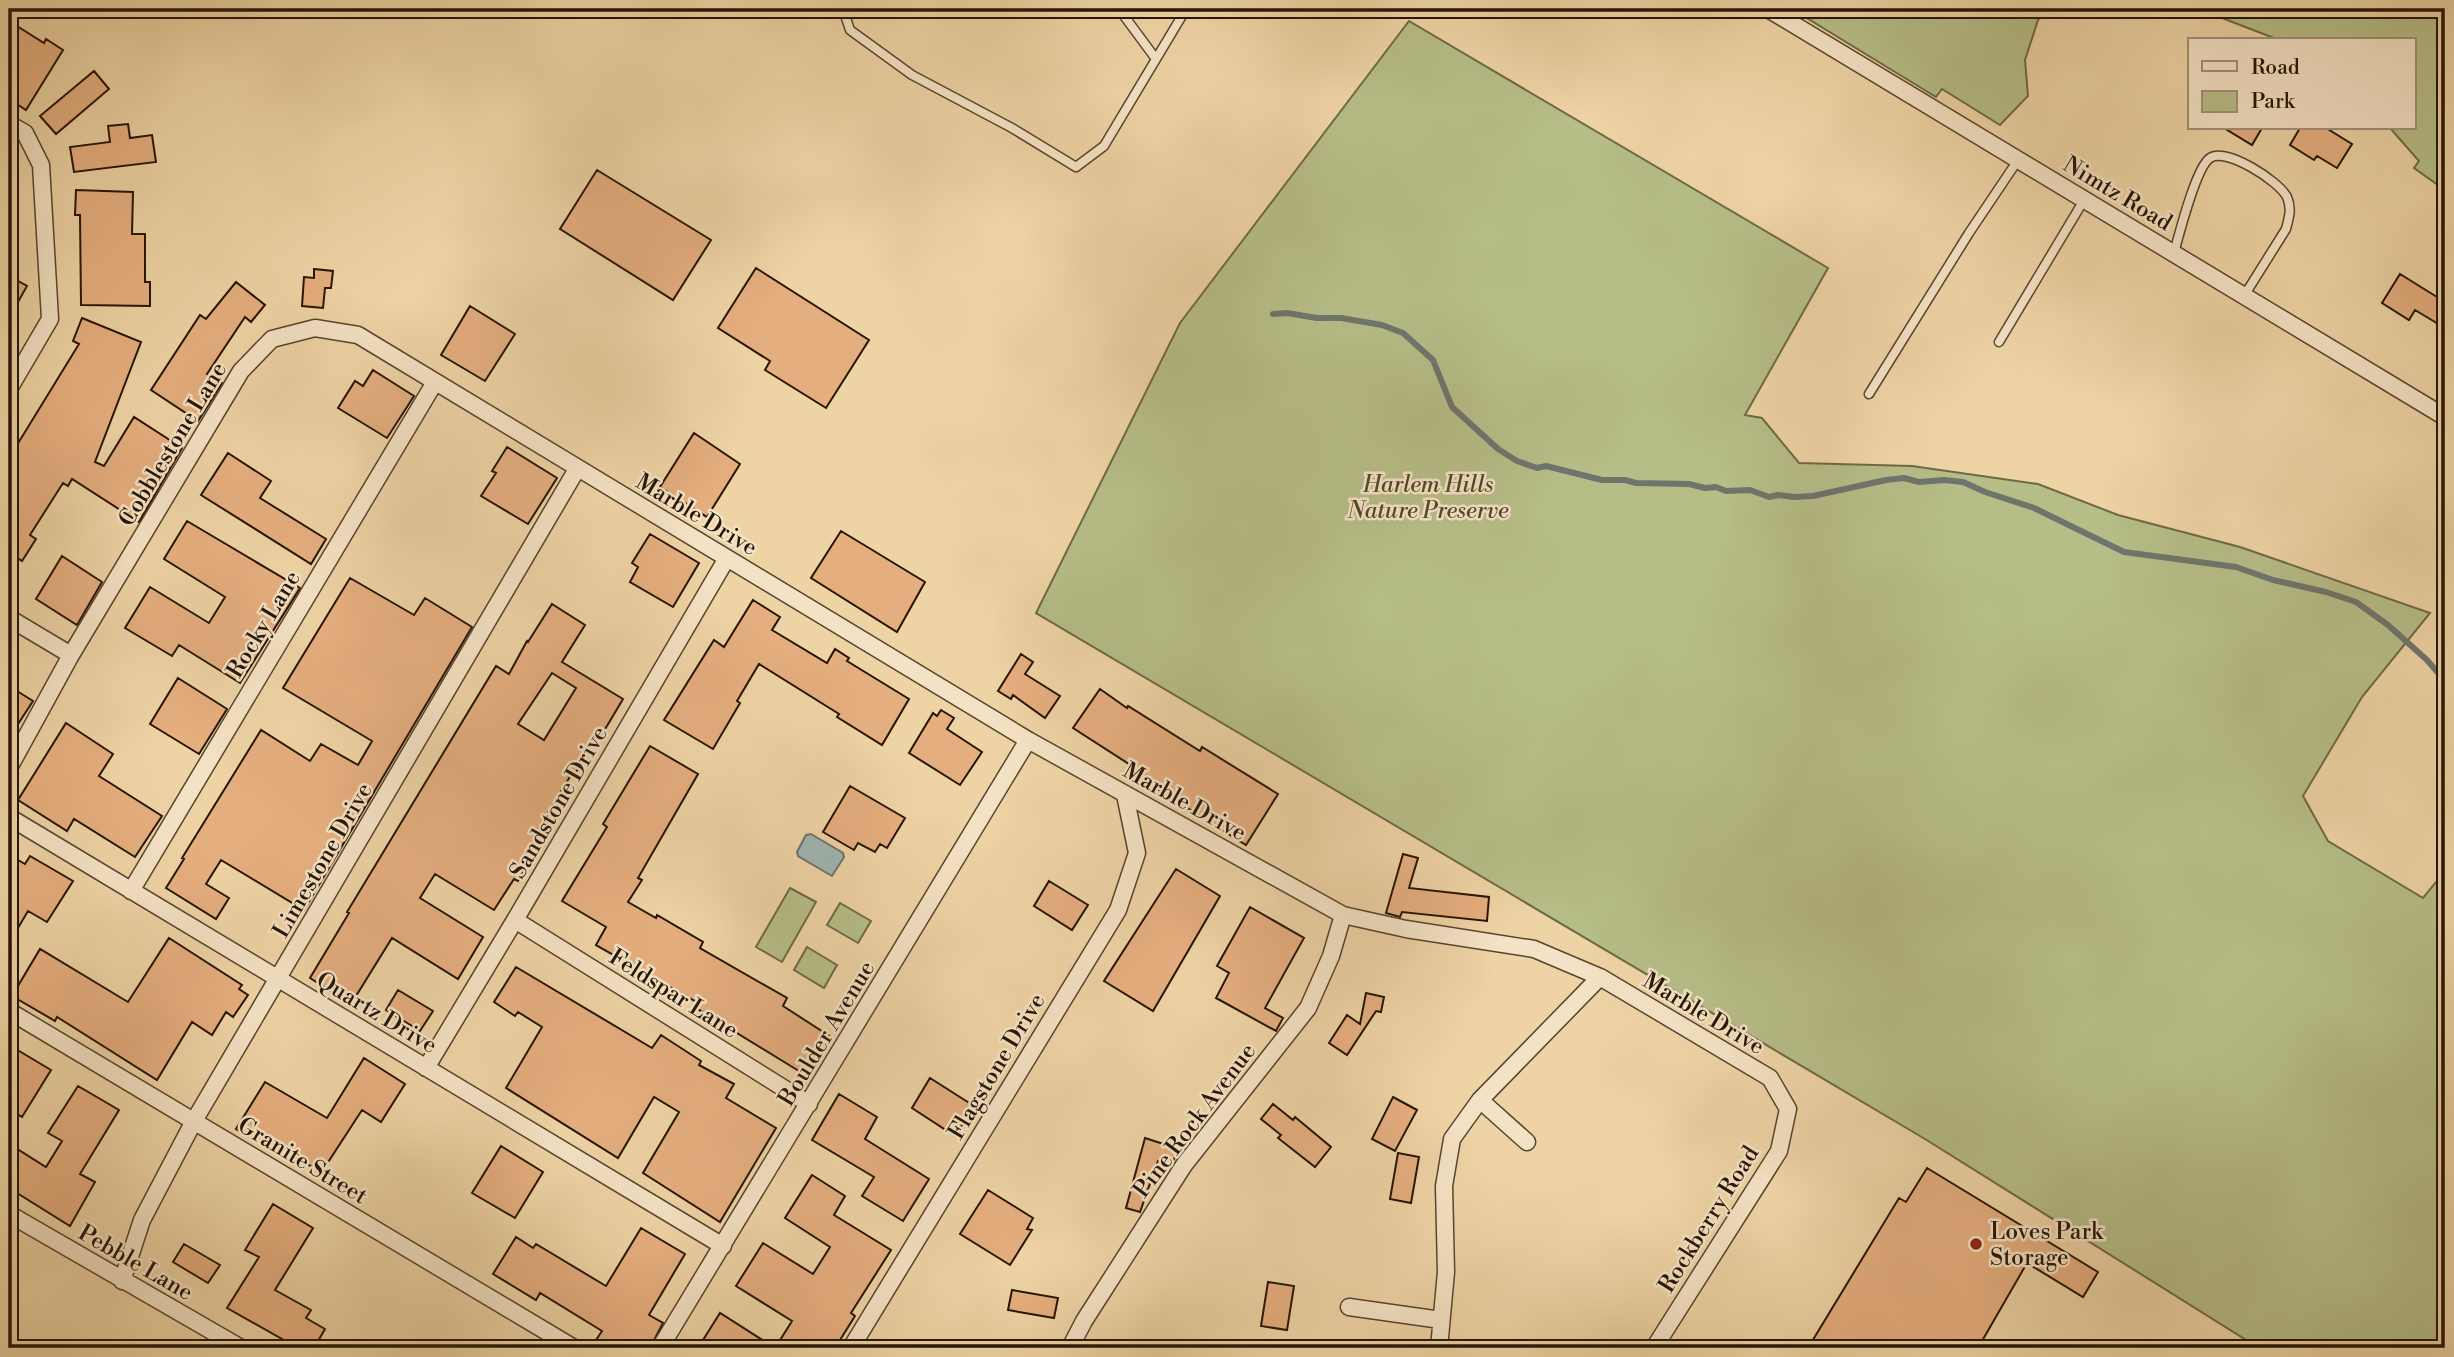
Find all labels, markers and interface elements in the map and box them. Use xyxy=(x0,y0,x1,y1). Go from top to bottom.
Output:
legend xyxy=(2188,38,2416,130)
text: Road xyxy=(2251,55,2300,81)
text: Park xyxy=(2251,89,2296,115)
street label: Nimtz Road xyxy=(2058,150,2177,237)
street label: Cobblestone Lane xyxy=(113,357,233,532)
street label: Marble Drive xyxy=(631,468,762,562)
park label: Harlem Hills Nature Preserve xyxy=(1346,471,1509,525)
street label: Rocky Lane xyxy=(221,566,307,683)
street label: Sandstone Drive xyxy=(504,721,614,884)
street label: Marble Drive xyxy=(1118,757,1251,847)
street label: Limestone Drive xyxy=(267,778,379,943)
street label: Feldspar Lane xyxy=(604,943,743,1045)
street label: Boulder Avenue xyxy=(772,956,881,1112)
street label: Quartz Drive xyxy=(311,966,442,1060)
street label: Marble Drive xyxy=(1638,967,1769,1061)
street label: Flagstone Drive xyxy=(942,989,1051,1145)
street label: Pine Rock Avenue xyxy=(1128,1038,1262,1203)
street label: Granite Street xyxy=(233,1111,372,1211)
street label: Rockberry Road xyxy=(1653,1141,1765,1298)
place label: Loves Park Storage xyxy=(1990,1218,2104,1272)
street label: Pebble Lane xyxy=(73,1219,198,1307)
marker: Loves Park Storage xyxy=(1968,1236,1984,1252)

